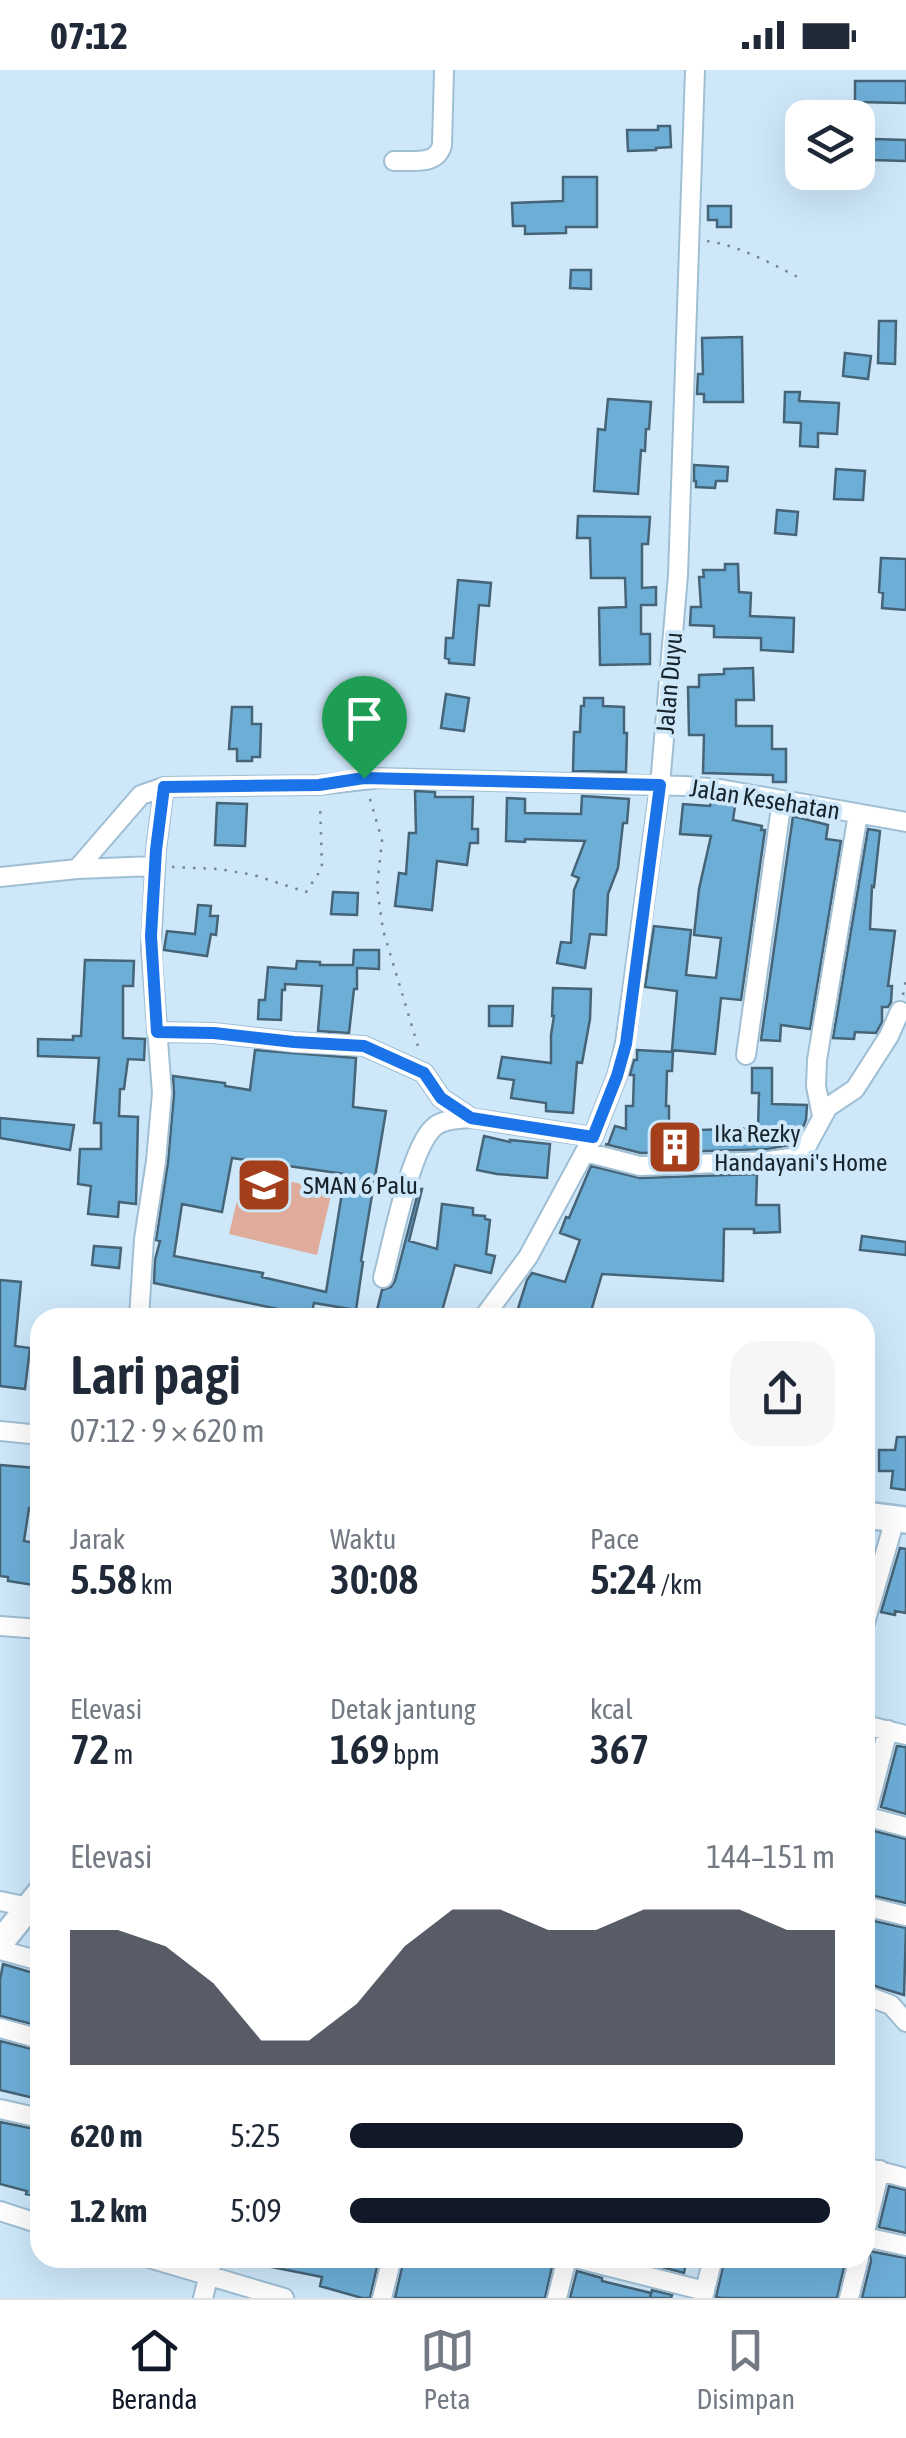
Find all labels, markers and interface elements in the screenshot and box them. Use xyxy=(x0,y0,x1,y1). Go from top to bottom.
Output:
text: 07:12 xyxy=(50,14,128,57)
map controls xyxy=(785,100,875,190)
button: layers xyxy=(785,100,875,190)
street label: Jalan Duyu xyxy=(651,631,687,735)
pin xyxy=(322,676,407,779)
icon: arrive xyxy=(337,691,392,746)
street label: Jalan Kesehatan xyxy=(688,773,842,825)
building icon: Ika Rezky Handayani's Home xyxy=(645,1117,705,1177)
place label: Ika Rezky Handayani's Home xyxy=(714,1119,887,1176)
school or university icon: SMAN 6 Palu xyxy=(234,1155,294,1215)
place label: SMAN 6 Palu xyxy=(303,1171,418,1199)
button: share xyxy=(730,1341,835,1446)
text: Lari pagi xyxy=(70,1343,241,1406)
text: 07:12 · 9 × 620 m xyxy=(70,1412,264,1449)
text: Jarak xyxy=(70,1523,125,1555)
text: Waktu xyxy=(330,1523,396,1555)
text: Pace xyxy=(590,1523,639,1555)
text: 5.58 xyxy=(70,1555,137,1603)
text: 30:08 xyxy=(330,1555,418,1603)
text: 5:24 xyxy=(590,1555,657,1603)
text: km xyxy=(137,1568,173,1600)
text: /km xyxy=(657,1568,702,1600)
text: Elevasi xyxy=(70,1693,142,1725)
text: Detak jantung xyxy=(330,1693,476,1725)
text: kcal xyxy=(590,1693,633,1725)
text: 72 xyxy=(70,1725,109,1773)
text: 169 xyxy=(330,1725,389,1773)
text: 367 xyxy=(590,1725,649,1773)
text: m xyxy=(109,1738,133,1770)
text: bpm xyxy=(389,1738,440,1770)
text: Elevasi xyxy=(70,1838,152,1875)
text: 144–151 m xyxy=(706,1838,835,1875)
text: 620 m xyxy=(70,2117,143,2154)
text: 5:25 xyxy=(230,2117,281,2154)
text: 1.2 km xyxy=(70,2192,147,2229)
text: 5:09 xyxy=(230,2192,281,2229)
tab: Beranda xyxy=(111,2323,198,2415)
tab: Peta xyxy=(420,2323,475,2415)
tab: Disimpan xyxy=(697,2323,795,2415)

